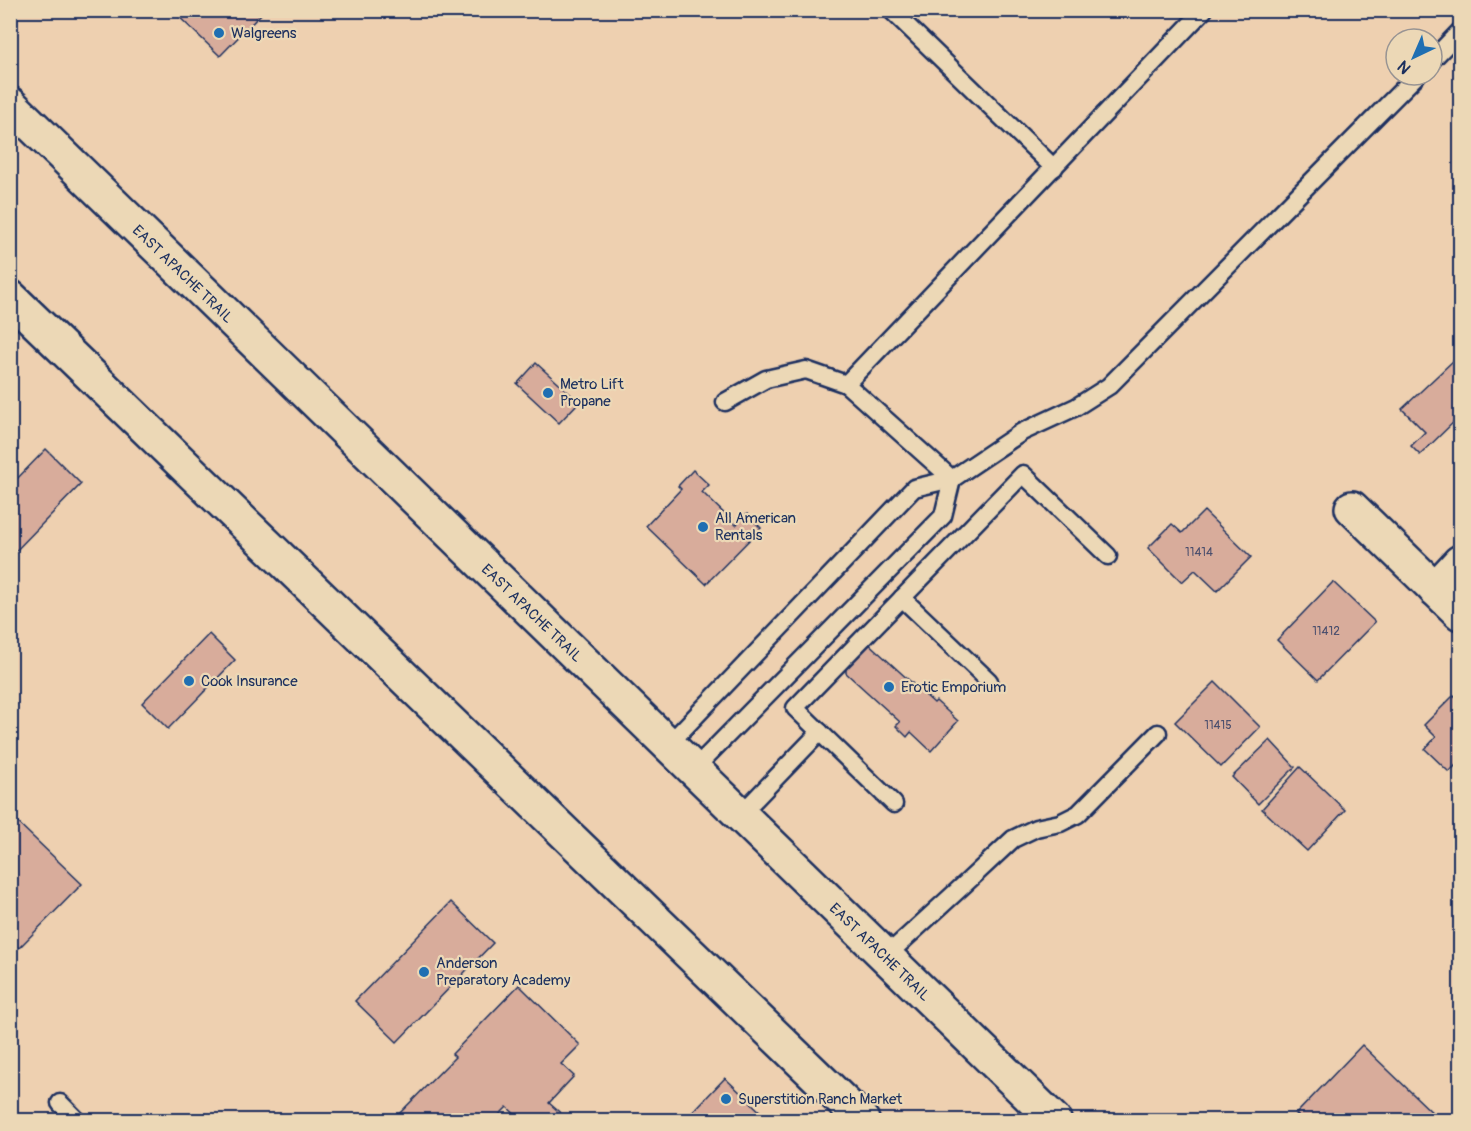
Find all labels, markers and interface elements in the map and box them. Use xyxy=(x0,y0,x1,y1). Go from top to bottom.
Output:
place label: Walgreens xyxy=(231,24,297,43)
marker: Walgreens xyxy=(212,26,226,40)
north arrow xyxy=(1384,27,1444,87)
text: N xyxy=(1393,56,1415,78)
street label: EAST APACHE TRAIL xyxy=(128,221,237,327)
place label: Metro Lift Propane xyxy=(560,375,625,411)
marker: Metro Lift Propane xyxy=(541,386,555,400)
place label: All American Rentals xyxy=(715,509,796,545)
marker: All American Rentals xyxy=(696,520,710,534)
house number: 11414 xyxy=(1185,545,1213,560)
street label: EAST APACHE TRAIL xyxy=(477,560,586,666)
house number: 11412 xyxy=(1312,624,1340,639)
place label: Cook Insurance xyxy=(201,672,298,691)
marker: Cook Insurance xyxy=(182,674,196,688)
place label: Erotic Emporium xyxy=(901,678,1006,697)
marker: Erotic Emporium xyxy=(882,680,896,694)
house number: 11415 xyxy=(1204,718,1232,733)
street label: EAST APACHE TRAIL xyxy=(825,899,934,1005)
place label: Anderson Preparatory Academy xyxy=(436,954,571,990)
marker: Anderson Preparatory Academy xyxy=(417,965,431,979)
place label: Superstition Ranch Market xyxy=(738,1090,903,1109)
marker: Superstition Ranch Market xyxy=(719,1092,733,1106)

